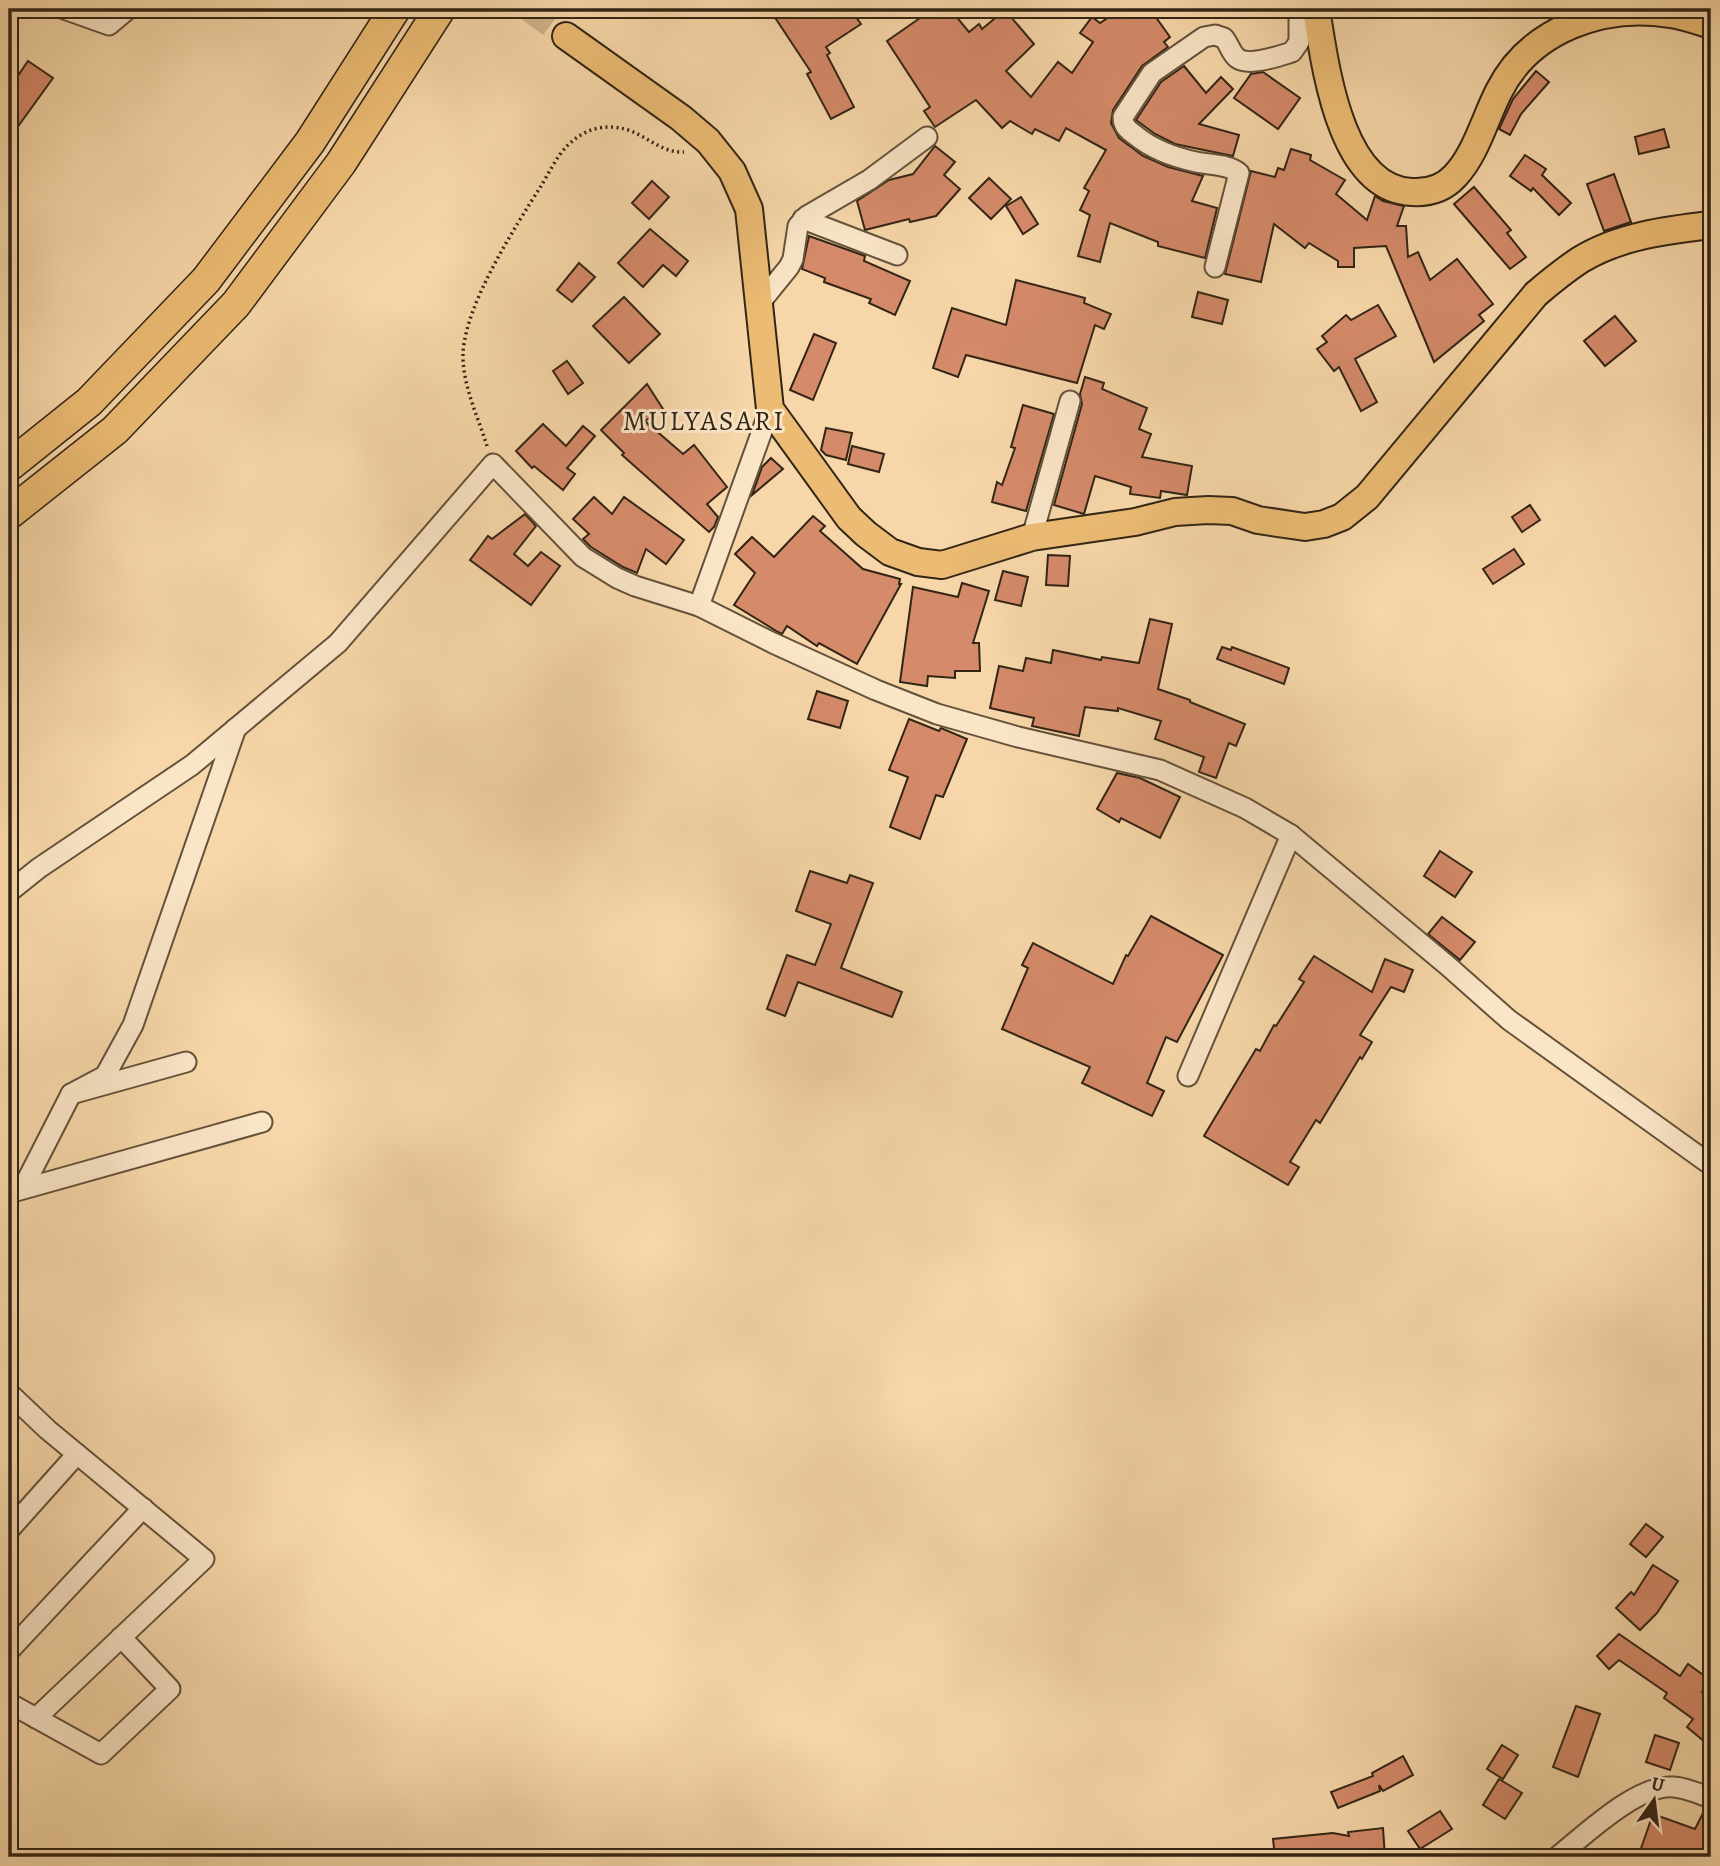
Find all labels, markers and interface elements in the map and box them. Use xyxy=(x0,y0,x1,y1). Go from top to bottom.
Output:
district label: MULYASARI xyxy=(623,402,785,440)
north arrow xyxy=(1618,1764,1688,1834)
text: U xyxy=(1649,1770,1668,1799)

